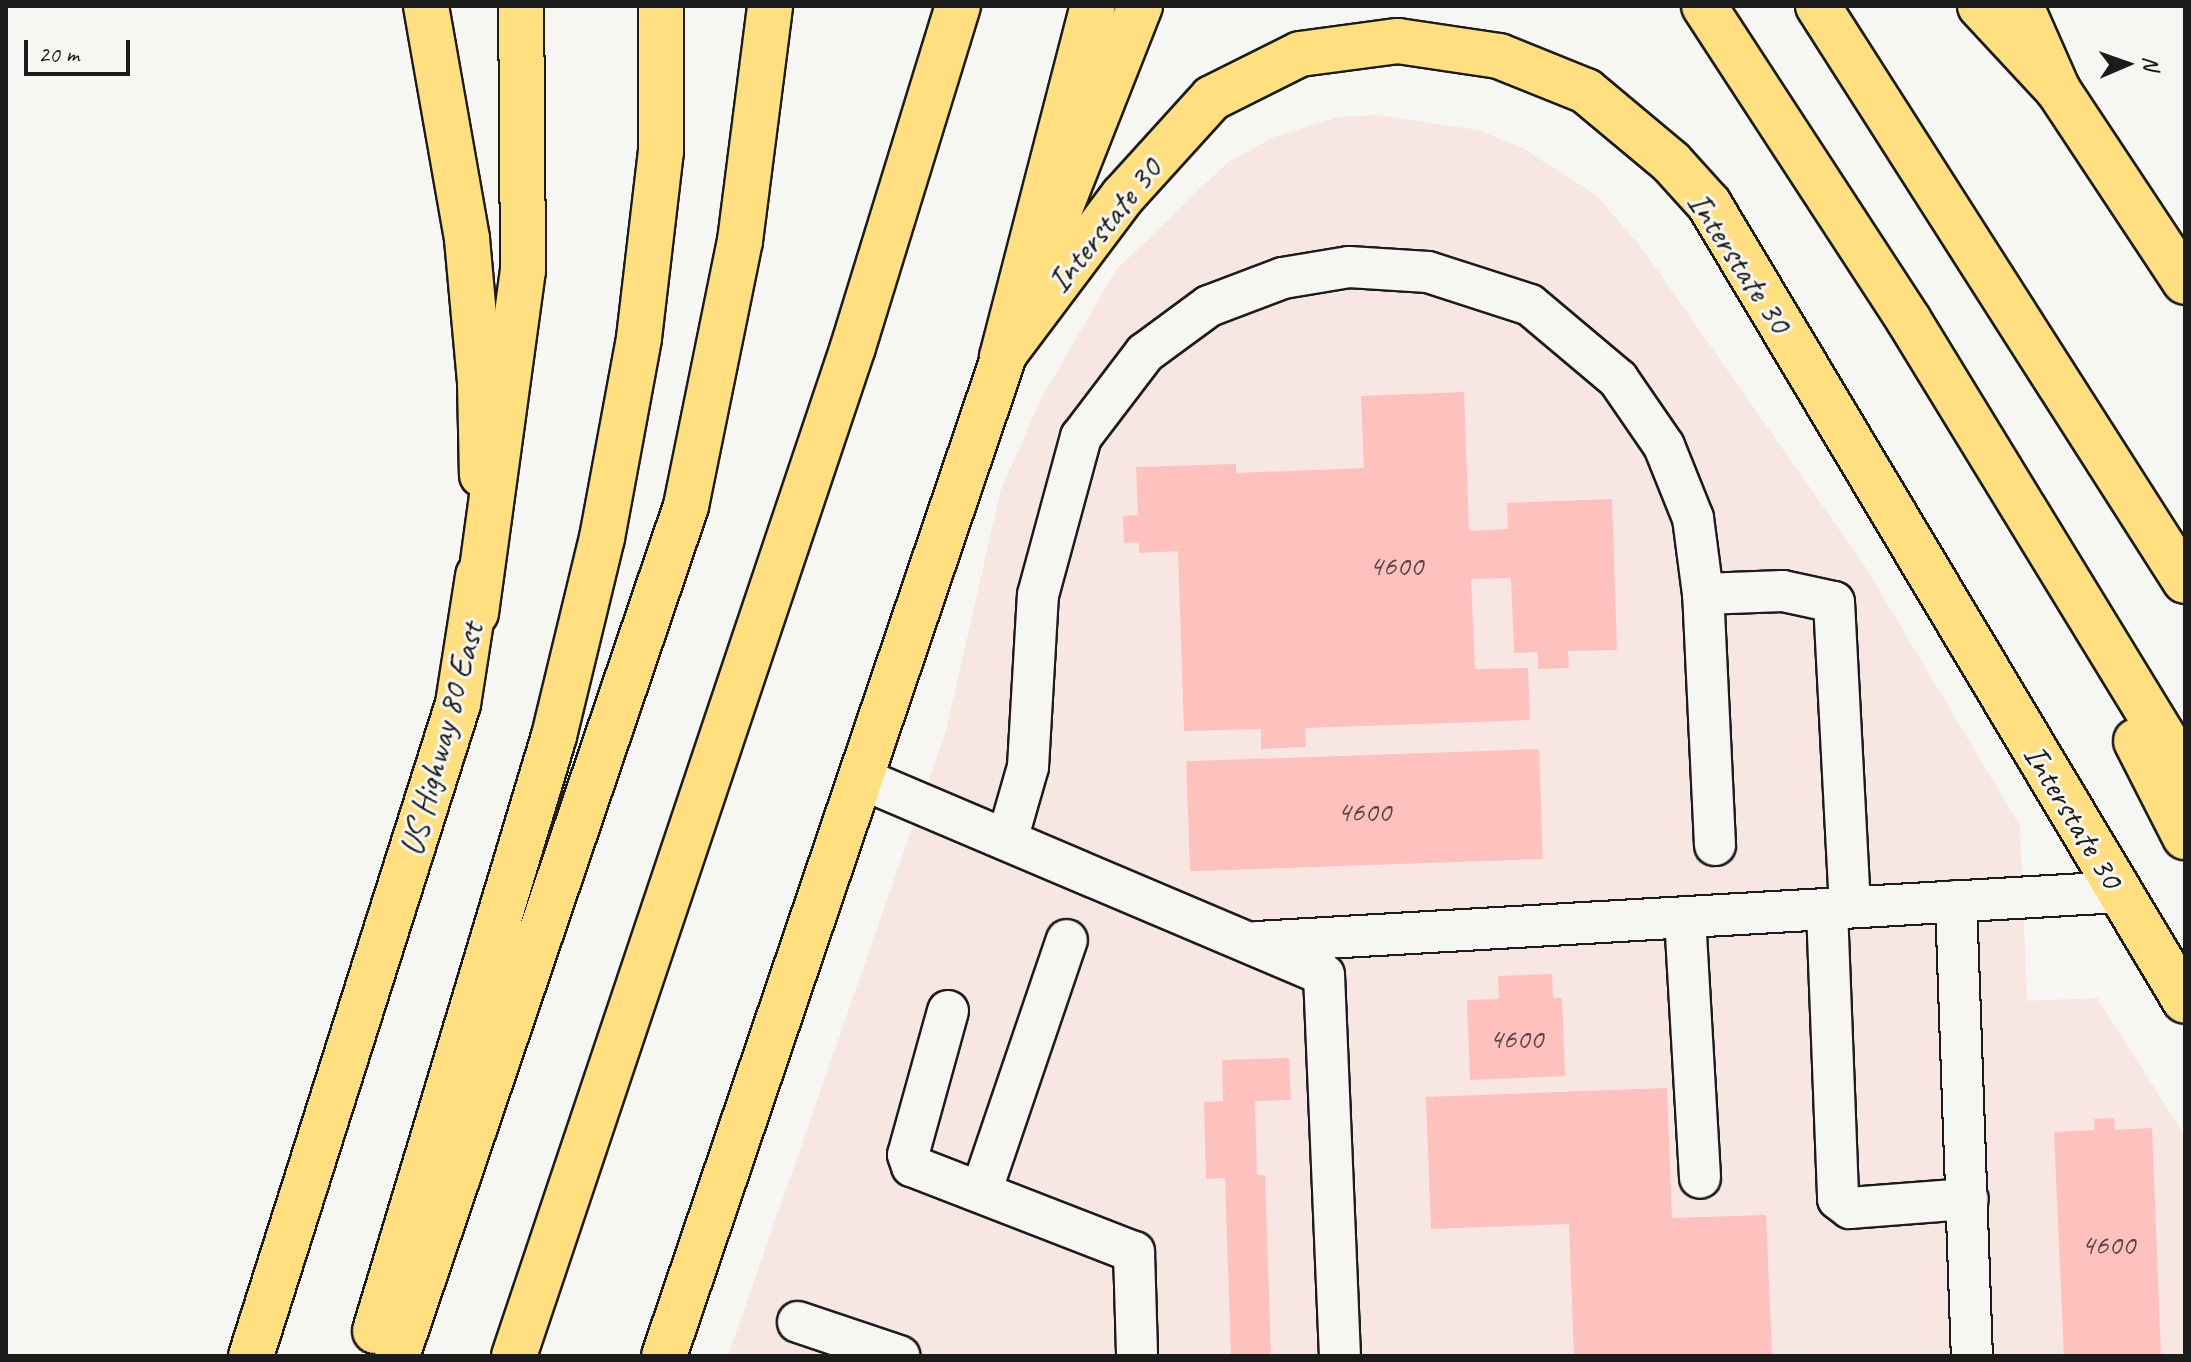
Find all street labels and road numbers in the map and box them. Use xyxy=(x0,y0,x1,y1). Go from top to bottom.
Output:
street label: Interstate 30 xyxy=(1038,150,1170,300)
street label: Interstate 30 xyxy=(1679,183,1801,341)
street label: US Highway 80 East xyxy=(390,618,492,860)
street label: Interstate 30 xyxy=(2015,737,2133,895)

